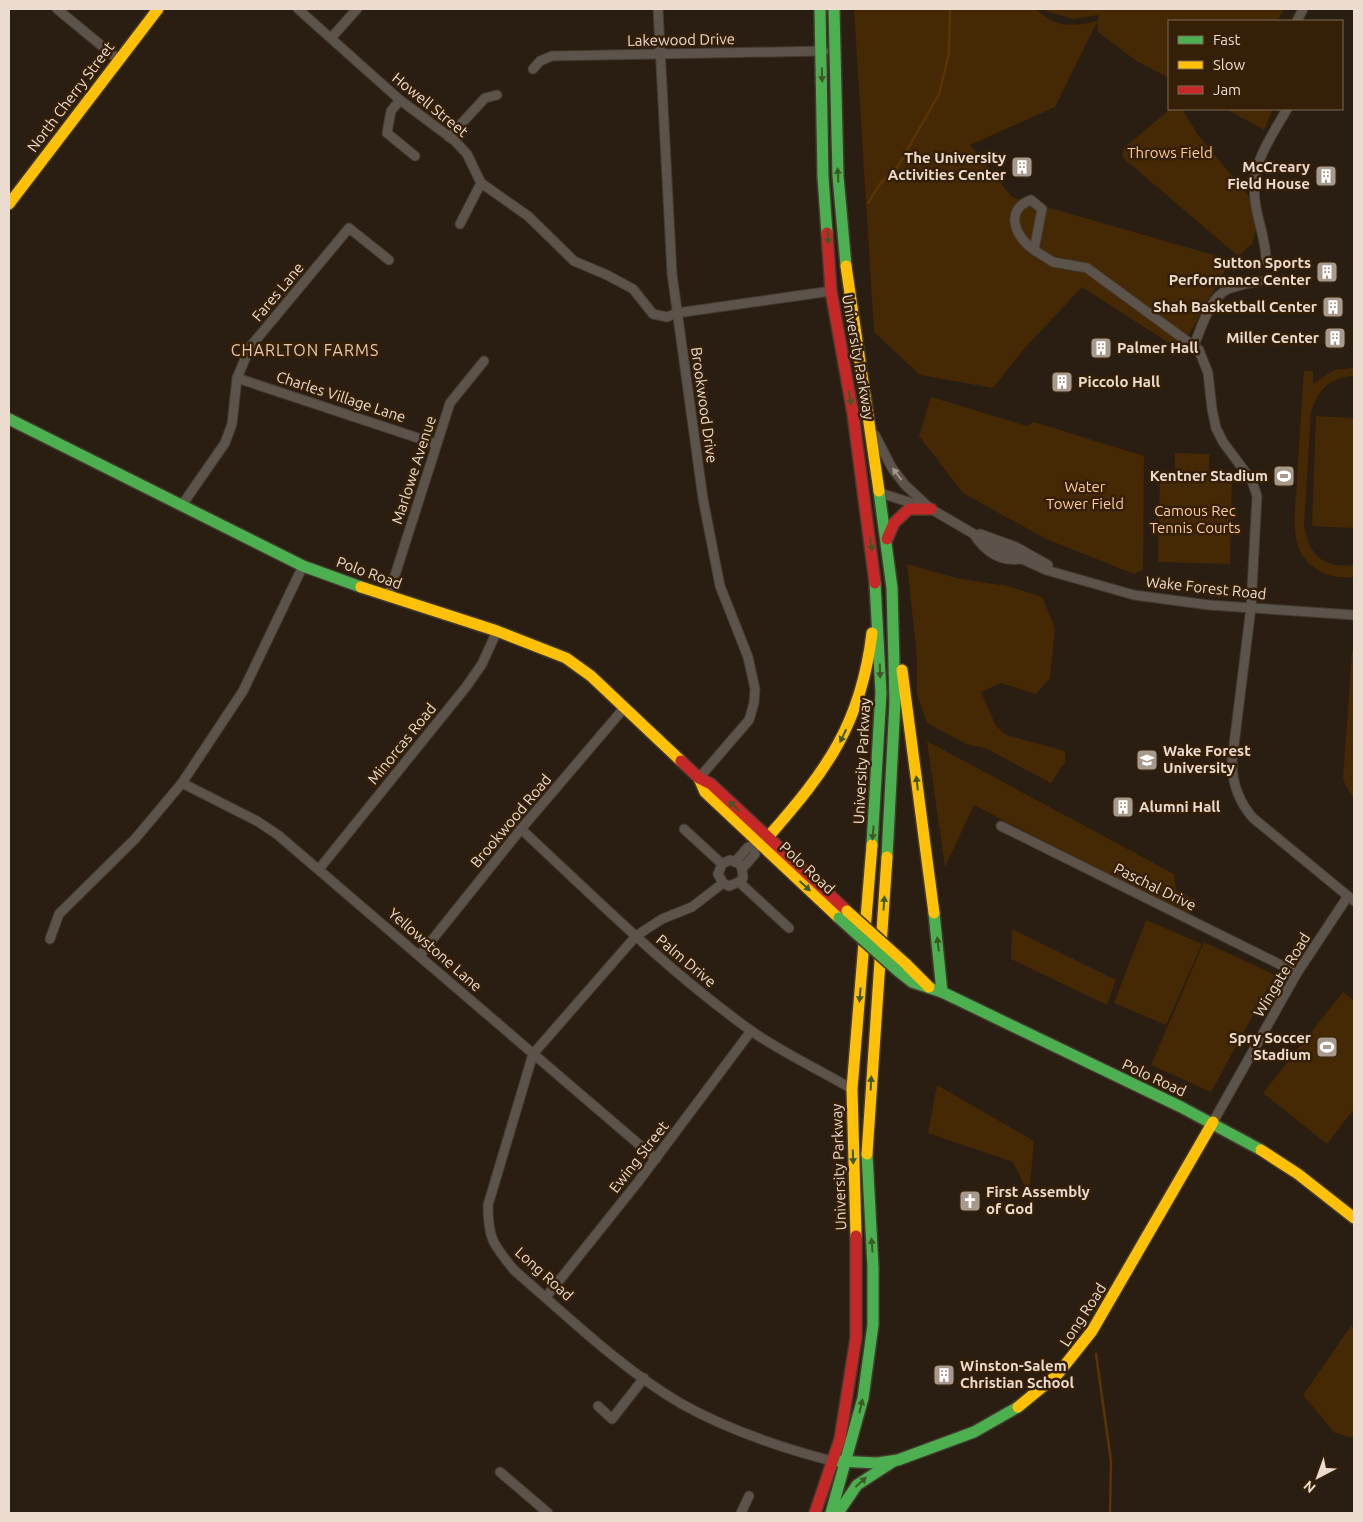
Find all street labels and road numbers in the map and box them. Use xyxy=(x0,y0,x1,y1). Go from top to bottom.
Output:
street label: Lakewood Drive xyxy=(627,30,735,49)
street label: North Cherry Street xyxy=(24,38,118,155)
street label: Howell Street xyxy=(389,69,472,140)
street label: Fares Lane xyxy=(248,259,307,324)
street label: University Parkway xyxy=(839,293,878,421)
street label: Brookwood Drive xyxy=(688,346,721,464)
street label: Charles Village Lane xyxy=(274,368,408,425)
street label: Marlowe Avenue xyxy=(388,413,439,526)
street label: Polo Road xyxy=(334,553,404,592)
street label: Wake Forest Road xyxy=(1145,573,1267,602)
street label: University Parkway xyxy=(850,697,873,825)
street label: Minorcas Road xyxy=(364,700,439,787)
street label: Brookwood Road xyxy=(467,771,555,871)
street label: Polo Road xyxy=(777,838,838,897)
street label: Paschal Drive xyxy=(1111,859,1199,914)
street label: Yellowstone Lane xyxy=(385,904,486,995)
street label: Wingate Road xyxy=(1250,930,1313,1020)
street label: Palm Drive xyxy=(653,931,719,990)
street label: Polo Road xyxy=(1120,1055,1189,1100)
street label: University Parkway xyxy=(828,1103,849,1231)
street label: Ewing Street xyxy=(605,1117,672,1196)
street label: Long Road xyxy=(512,1243,577,1304)
street label: Long Road xyxy=(1056,1280,1109,1349)

